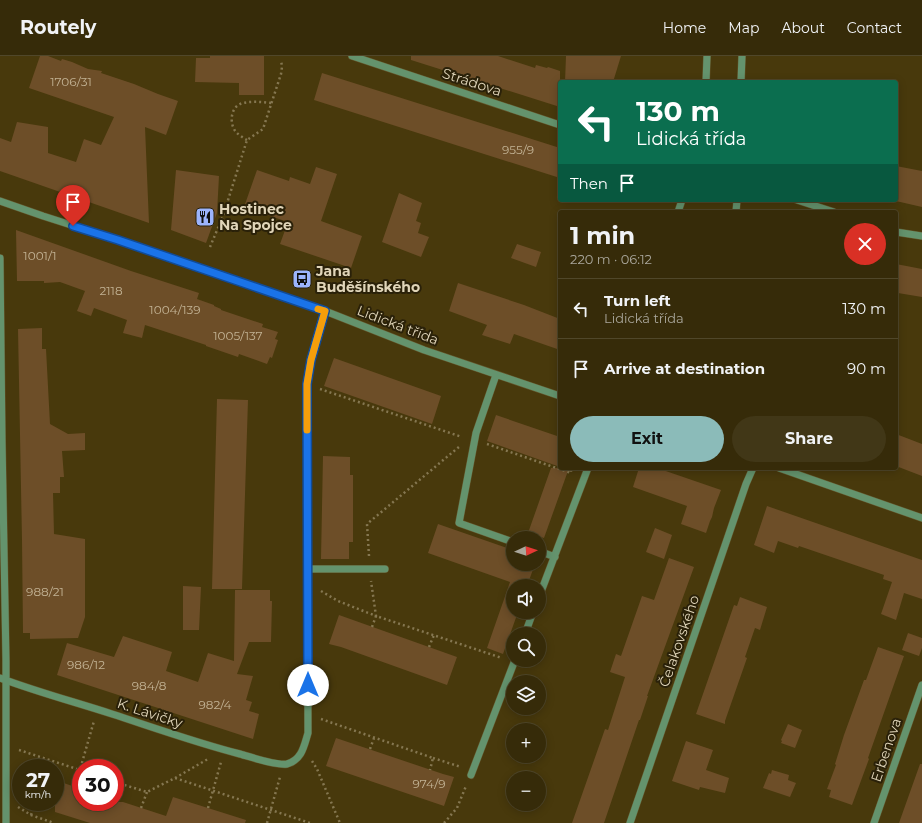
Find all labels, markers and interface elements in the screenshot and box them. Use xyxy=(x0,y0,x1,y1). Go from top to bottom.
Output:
text: Routely xyxy=(20,16,96,39)
text: Home xyxy=(663,19,706,37)
text: Map xyxy=(728,19,759,37)
text: About xyxy=(781,19,825,37)
text: Contact xyxy=(847,19,902,37)
street label: Strádova xyxy=(440,64,504,100)
house number: 1706/31 xyxy=(50,74,92,89)
text: 130 m xyxy=(636,94,720,128)
icon: left xyxy=(570,96,622,148)
text: Lidická třída xyxy=(636,128,746,150)
house number: 955/9 xyxy=(502,142,534,157)
icon: arrive xyxy=(616,172,638,194)
text: Then xyxy=(570,174,608,193)
pin xyxy=(56,185,90,226)
icon: arrive xyxy=(62,191,84,213)
place label: Hostinec Na Spojce xyxy=(219,200,292,234)
restaurant icon: Hostinec Na Spojce xyxy=(194,206,216,228)
text: 1 min xyxy=(570,221,635,250)
button: close xyxy=(844,223,886,265)
house number: 1001/1 xyxy=(23,248,57,263)
text: 220 m · 06:12 xyxy=(570,251,652,267)
place label: Jana Buděšínského xyxy=(315,262,420,296)
bus stop icon: Jana Buděšínského xyxy=(291,268,313,290)
house number: 2118 xyxy=(99,283,123,298)
text: Turn left xyxy=(604,291,671,310)
icon: left xyxy=(570,298,592,320)
text: 130 m xyxy=(842,299,886,318)
street label: Lidická třída xyxy=(355,301,441,349)
house number: 1004/139 xyxy=(149,302,201,317)
text: Lidická třída xyxy=(604,310,684,326)
house number: 1005/137 xyxy=(213,328,263,343)
icon: arrive xyxy=(570,358,592,380)
text: Arrive at destination xyxy=(604,359,765,378)
text: 90 m xyxy=(847,359,886,378)
button: Exit xyxy=(570,416,724,462)
button: Share xyxy=(732,416,886,462)
north arrow xyxy=(506,531,546,571)
map controls xyxy=(506,531,546,811)
button: sound xyxy=(506,579,546,619)
house number: 988/21 xyxy=(26,584,64,599)
street label: Čelakovského xyxy=(655,593,703,689)
button: search xyxy=(506,627,546,667)
house number: 986/12 xyxy=(67,657,105,672)
position arrow xyxy=(287,664,329,706)
button: layers xyxy=(506,675,546,715)
house number: 984/8 xyxy=(132,678,167,693)
street label: K. Lávičky xyxy=(115,694,185,732)
house number: 982/4 xyxy=(198,697,232,712)
street label: Erbenova xyxy=(867,716,905,784)
button: + xyxy=(506,723,546,763)
speed limit sign: 30 xyxy=(72,759,124,811)
text: 27 xyxy=(26,768,50,792)
button: − xyxy=(506,771,546,811)
house number: 974/9 xyxy=(412,776,446,791)
text: km/h xyxy=(25,788,51,801)

